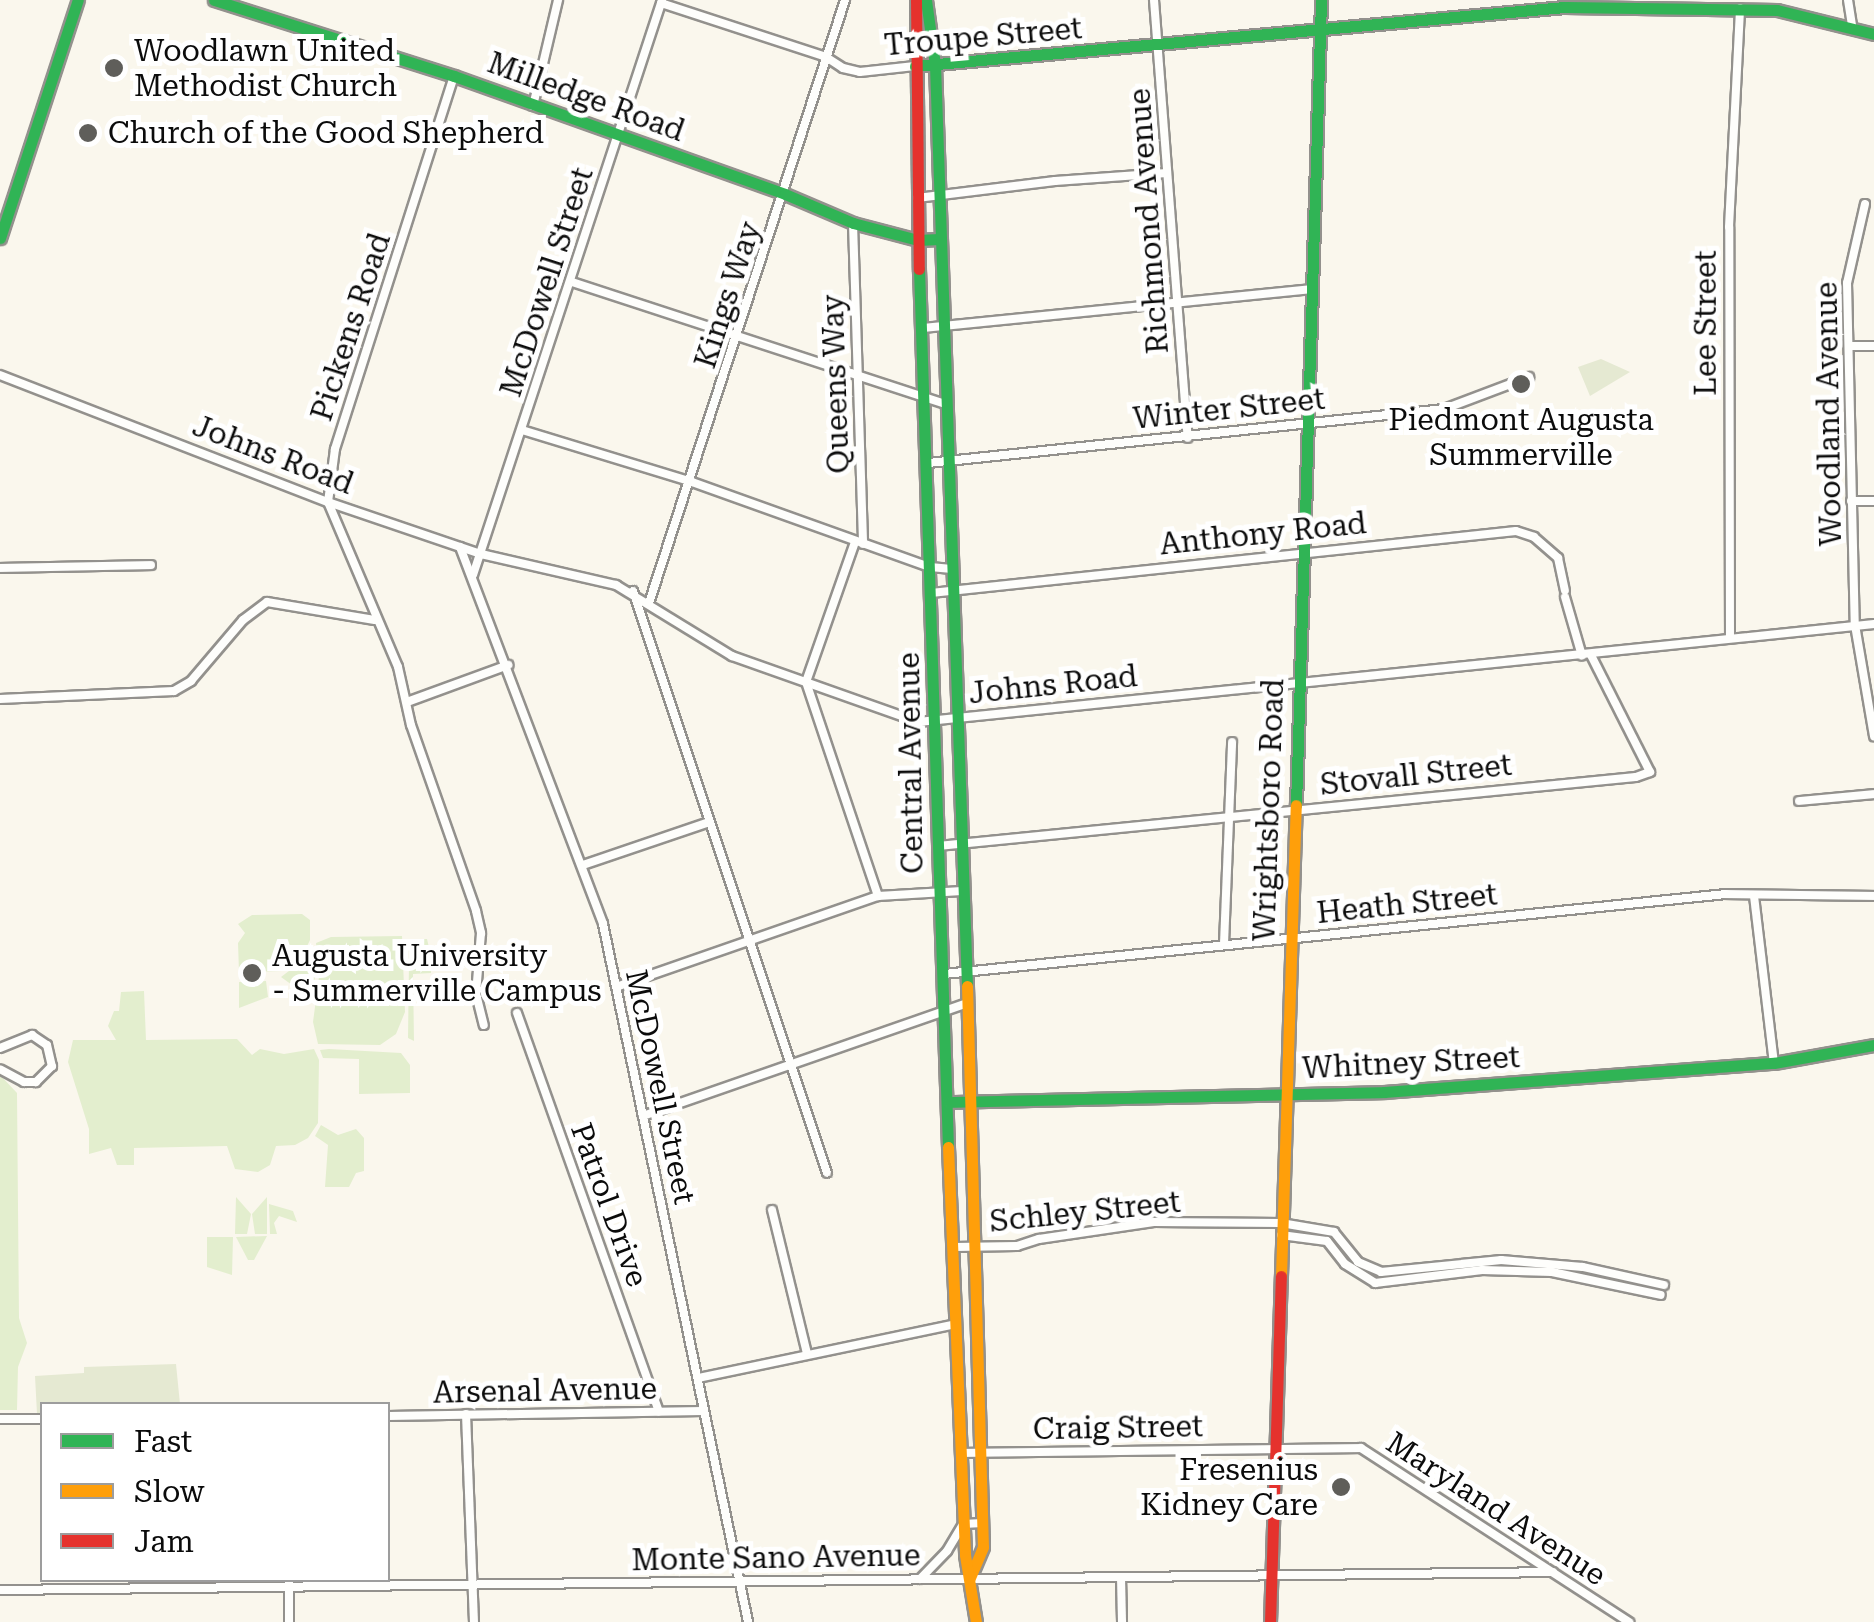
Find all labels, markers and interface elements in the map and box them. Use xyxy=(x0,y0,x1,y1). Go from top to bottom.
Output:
street label: Troupe Street xyxy=(882,10,1084,64)
place label: Woodlawn United Methodist Church xyxy=(134,33,397,104)
street label: Milledge Road xyxy=(483,45,689,149)
marker: Woodlawn United Methodist Church xyxy=(103,57,125,79)
street label: Richmond Avenue xyxy=(1122,87,1176,355)
place label: Church of the Good Shepherd xyxy=(108,115,544,151)
marker: Church of the Good Shepherd xyxy=(77,122,99,144)
street label: McDowell Street xyxy=(493,163,601,401)
street label: Kings Way xyxy=(687,217,769,373)
street label: Pickens Road xyxy=(304,229,398,425)
street label: Lee Street xyxy=(1688,250,1724,396)
street label: Woodland Avenue xyxy=(1809,281,1849,547)
street label: Queens Way xyxy=(815,294,857,474)
marker: Piedmont Augusta Summerville xyxy=(1508,371,1534,397)
street label: Winter Street xyxy=(1131,381,1327,437)
place label: Piedmont Augusta Summerville xyxy=(1388,402,1654,472)
street label: Johns Road xyxy=(188,408,358,502)
street label: Anthony Road xyxy=(1158,505,1368,563)
street label: Central Avenue xyxy=(891,652,931,874)
street label: Johns Road xyxy=(967,658,1139,712)
street label: Wrightsboro Road xyxy=(1246,678,1292,942)
street label: Stovall Street xyxy=(1318,747,1514,803)
street label: Heath Street xyxy=(1315,877,1499,931)
place label: Augusta University - Summerville Campus xyxy=(272,938,602,1008)
marker: Augusta University - Summerville Campus xyxy=(241,962,263,984)
street label: McDowell Street xyxy=(618,966,702,1208)
street label: Whitney Street xyxy=(1301,1039,1521,1087)
street label: Patrol Drive xyxy=(563,1118,655,1292)
street label: Schley Street xyxy=(988,1184,1182,1240)
street label: Arsenal Avenue xyxy=(433,1371,657,1411)
legend xyxy=(40,1402,390,1582)
street label: Craig Street xyxy=(1033,1409,1203,1447)
text: Fast xyxy=(134,1424,192,1459)
street label: Maryland Avenue xyxy=(1379,1425,1613,1593)
place label: Fresenius Kidney Care xyxy=(1140,1452,1318,1522)
text: Slow xyxy=(134,1474,205,1509)
marker: Fresenius Kidney Care xyxy=(1328,1474,1354,1500)
text: Jam xyxy=(134,1524,194,1559)
street label: Monte Sano Avenue xyxy=(631,1537,921,1579)

